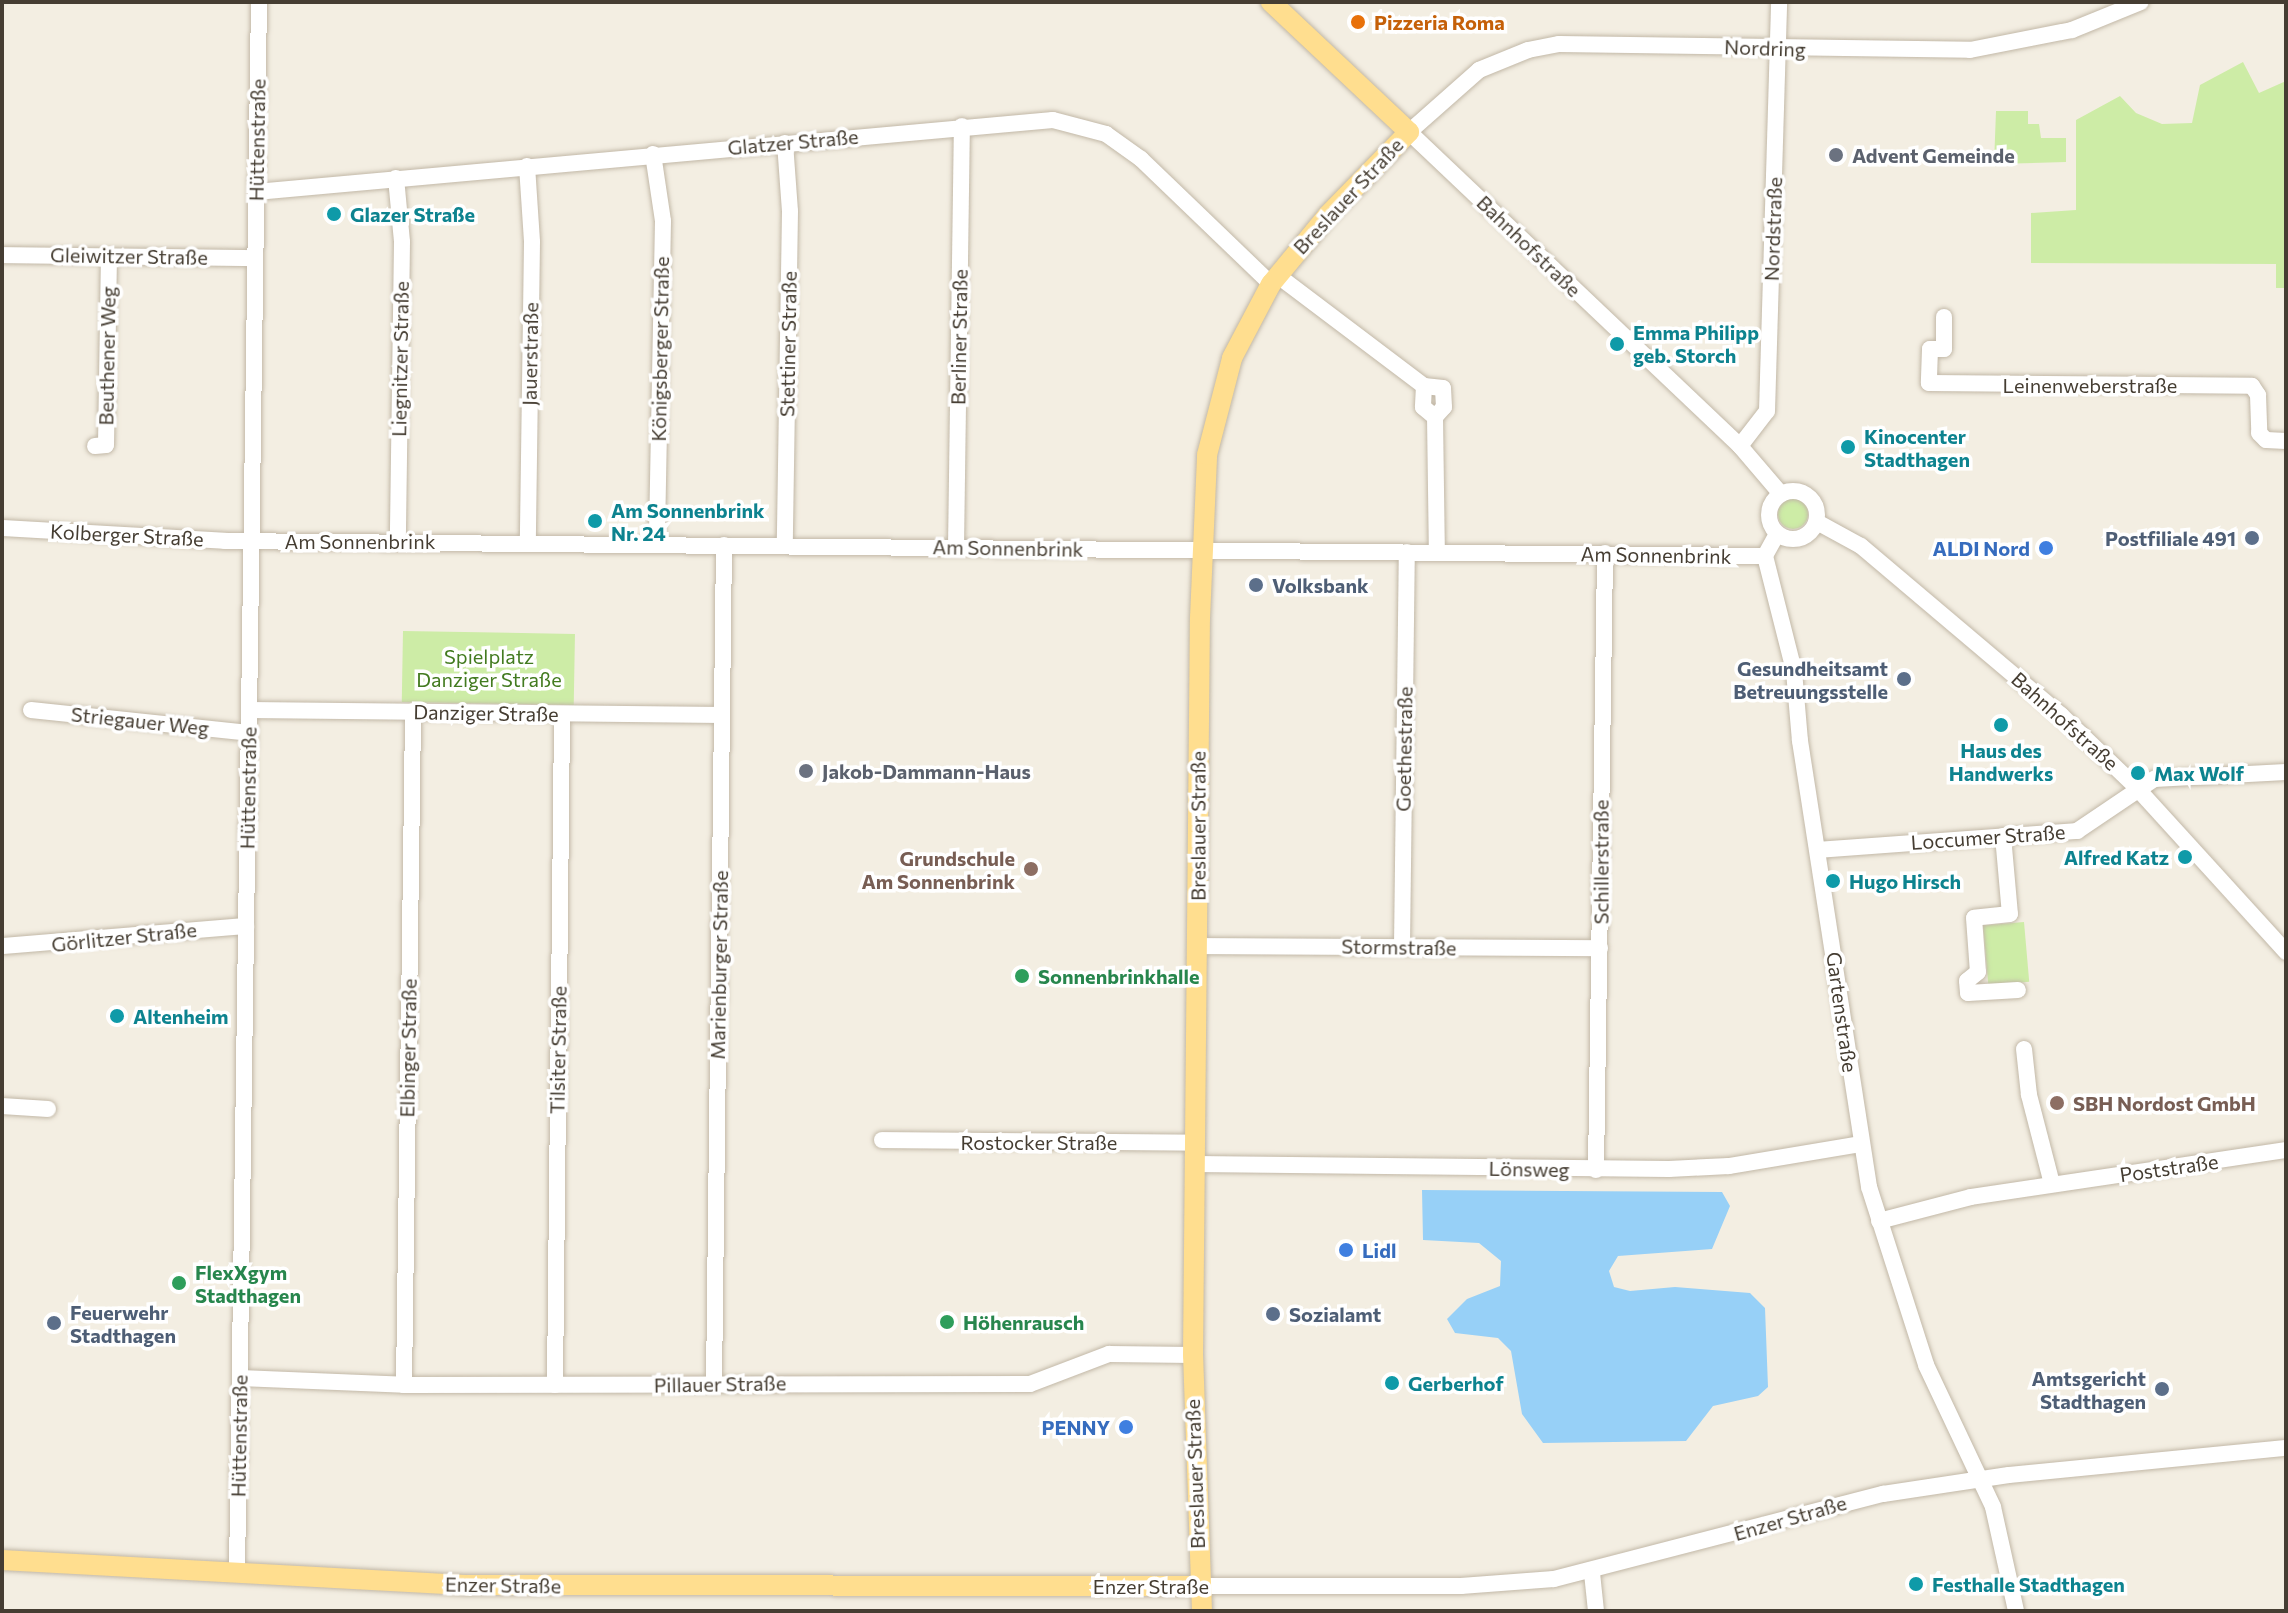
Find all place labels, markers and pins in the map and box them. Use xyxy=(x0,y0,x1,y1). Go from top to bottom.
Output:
place label: Pizzeria Roma xyxy=(1374,10,1505,34)
marker: Pizzeria Roma xyxy=(1349,13,1367,31)
place label: Advent Gemeinde xyxy=(1852,143,2015,167)
marker: Advent Gemeinde xyxy=(1827,146,1845,164)
place label: Glazer Straße xyxy=(350,202,475,226)
marker: Glazer Straße xyxy=(325,205,343,223)
place label: Emma Philipp geb. Storch xyxy=(1633,320,1759,367)
marker: Emma Philipp geb. Storch xyxy=(1608,335,1626,353)
place label: Kinocenter Stadthagen xyxy=(1864,424,1970,471)
marker: Kinocenter Stadthagen xyxy=(1839,438,1857,456)
place label: Am Sonnenbrink Nr. 24 xyxy=(611,498,765,545)
marker: Am Sonnenbrink Nr. 24 xyxy=(586,512,604,530)
place label: Postfiliale 491 xyxy=(2105,526,2236,550)
marker: Postfiliale 491 xyxy=(2243,529,2261,547)
place label: ALDI Nord xyxy=(1933,536,2030,560)
marker: ALDI Nord xyxy=(2037,539,2055,557)
place label: Volksbank xyxy=(1272,573,1368,597)
marker: Volksbank xyxy=(1247,576,1265,594)
place label: Gesundheitsamt Betreuungsstelle xyxy=(1733,656,1888,703)
marker: Gesundheitsamt Betreuungsstelle xyxy=(1895,670,1913,688)
marker: Haus des Handwerks xyxy=(1992,716,2010,734)
place label: Haus des Handwerks xyxy=(1949,738,2053,785)
place label: Jakob-Dammann-Haus xyxy=(822,759,1031,783)
place label: Max Wolf xyxy=(2154,761,2244,785)
marker: Jakob-Dammann-Haus xyxy=(797,762,815,780)
marker: Max Wolf xyxy=(2129,764,2147,782)
place label: Alfred Katz xyxy=(2064,845,2169,869)
place label: Grundschule Am Sonnenbrink xyxy=(861,846,1015,893)
marker: Alfred Katz xyxy=(2176,848,2194,866)
marker: Grundschule Am Sonnenbrink xyxy=(1022,860,1040,878)
place label: Hugo Hirsch xyxy=(1849,869,1961,893)
marker: Hugo Hirsch xyxy=(1824,872,1842,890)
place label: Sonnenbrinkhalle xyxy=(1038,964,1199,988)
marker: Sonnenbrinkhalle xyxy=(1013,967,1031,985)
place label: Altenheim xyxy=(133,1004,228,1028)
marker: Altenheim xyxy=(108,1007,126,1025)
place label: SBH Nordost GmbH xyxy=(2073,1091,2256,1115)
marker: SBH Nordost GmbH xyxy=(2048,1094,2066,1112)
place label: Lidl xyxy=(1362,1238,1396,1262)
marker: Lidl xyxy=(1337,1241,1355,1259)
place label: FlexXgym Stadthagen xyxy=(195,1260,301,1307)
marker: FlexXgym Stadthagen xyxy=(170,1274,188,1292)
place label: Feuerwehr Stadthagen xyxy=(70,1300,176,1347)
place label: Sozialamt xyxy=(1289,1302,1381,1326)
marker: Sozialamt xyxy=(1264,1305,1282,1323)
place label: Höhenrausch xyxy=(963,1310,1084,1334)
marker: Höhenrausch xyxy=(938,1313,956,1331)
marker: Feuerwehr Stadthagen xyxy=(45,1314,63,1332)
place label: Amtsgericht Stadthagen xyxy=(2032,1366,2146,1413)
place label: Gerberhof xyxy=(1408,1371,1504,1395)
marker: Gerberhof xyxy=(1383,1374,1401,1392)
marker: Amtsgericht Stadthagen xyxy=(2153,1380,2171,1398)
place label: PENNY xyxy=(1041,1415,1110,1439)
marker: PENNY xyxy=(1117,1418,1135,1436)
place label: Festhalle Stadthagen xyxy=(1932,1572,2125,1596)
marker: Festhalle Stadthagen xyxy=(1907,1575,1925,1593)

